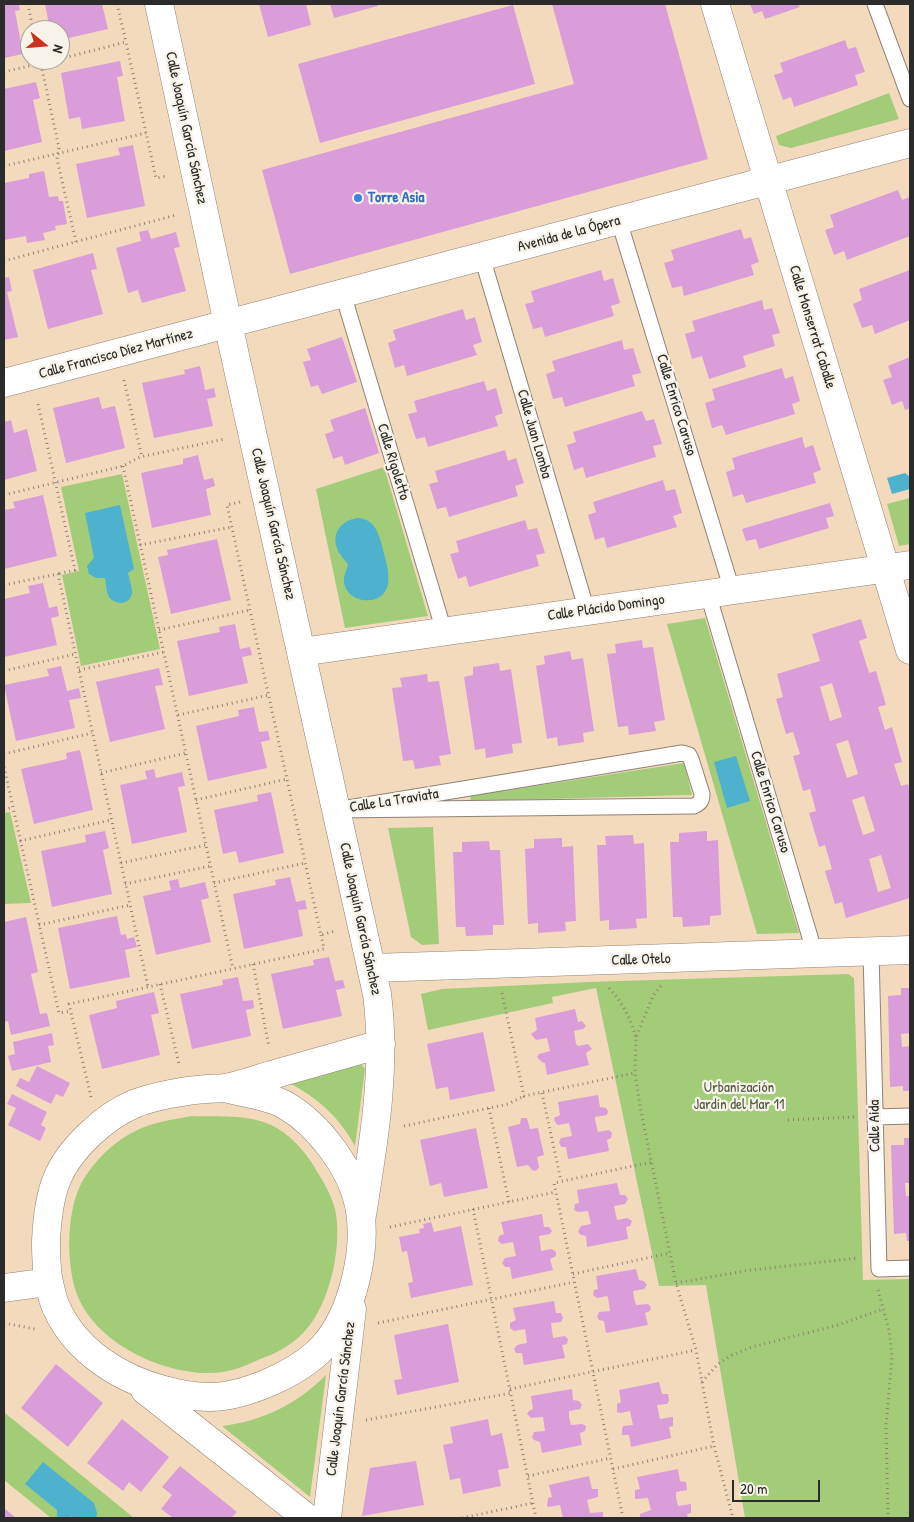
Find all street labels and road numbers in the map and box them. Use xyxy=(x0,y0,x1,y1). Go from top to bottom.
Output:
street label: Calle Joaquín García Sánchez xyxy=(161,50,211,206)
street label: Avenida de la Ópera xyxy=(516,212,622,256)
street label: Calle Monserrat Caballe xyxy=(785,263,839,391)
street label: Calle Francisco Díez Martínez xyxy=(37,325,195,383)
street label: Calle Enrico Caruso xyxy=(652,352,700,458)
street label: Calle Juan Lomba xyxy=(513,388,555,480)
street label: Calle Rigoletto xyxy=(373,421,413,503)
street label: Calle Joaquín García Sánchez xyxy=(247,446,299,602)
street label: Calle Plácido Domingo xyxy=(546,591,666,625)
street label: Calle Enrico Caruso xyxy=(746,749,794,855)
street label: Calle La Traviata xyxy=(348,785,440,817)
street label: Calle Joaquín García Sánchez xyxy=(335,841,385,997)
street label: Calle Otelo xyxy=(611,950,671,970)
street label: Calle Aida xyxy=(866,1100,884,1152)
street label: Calle Joaquín García Sánchez xyxy=(323,1321,359,1477)

